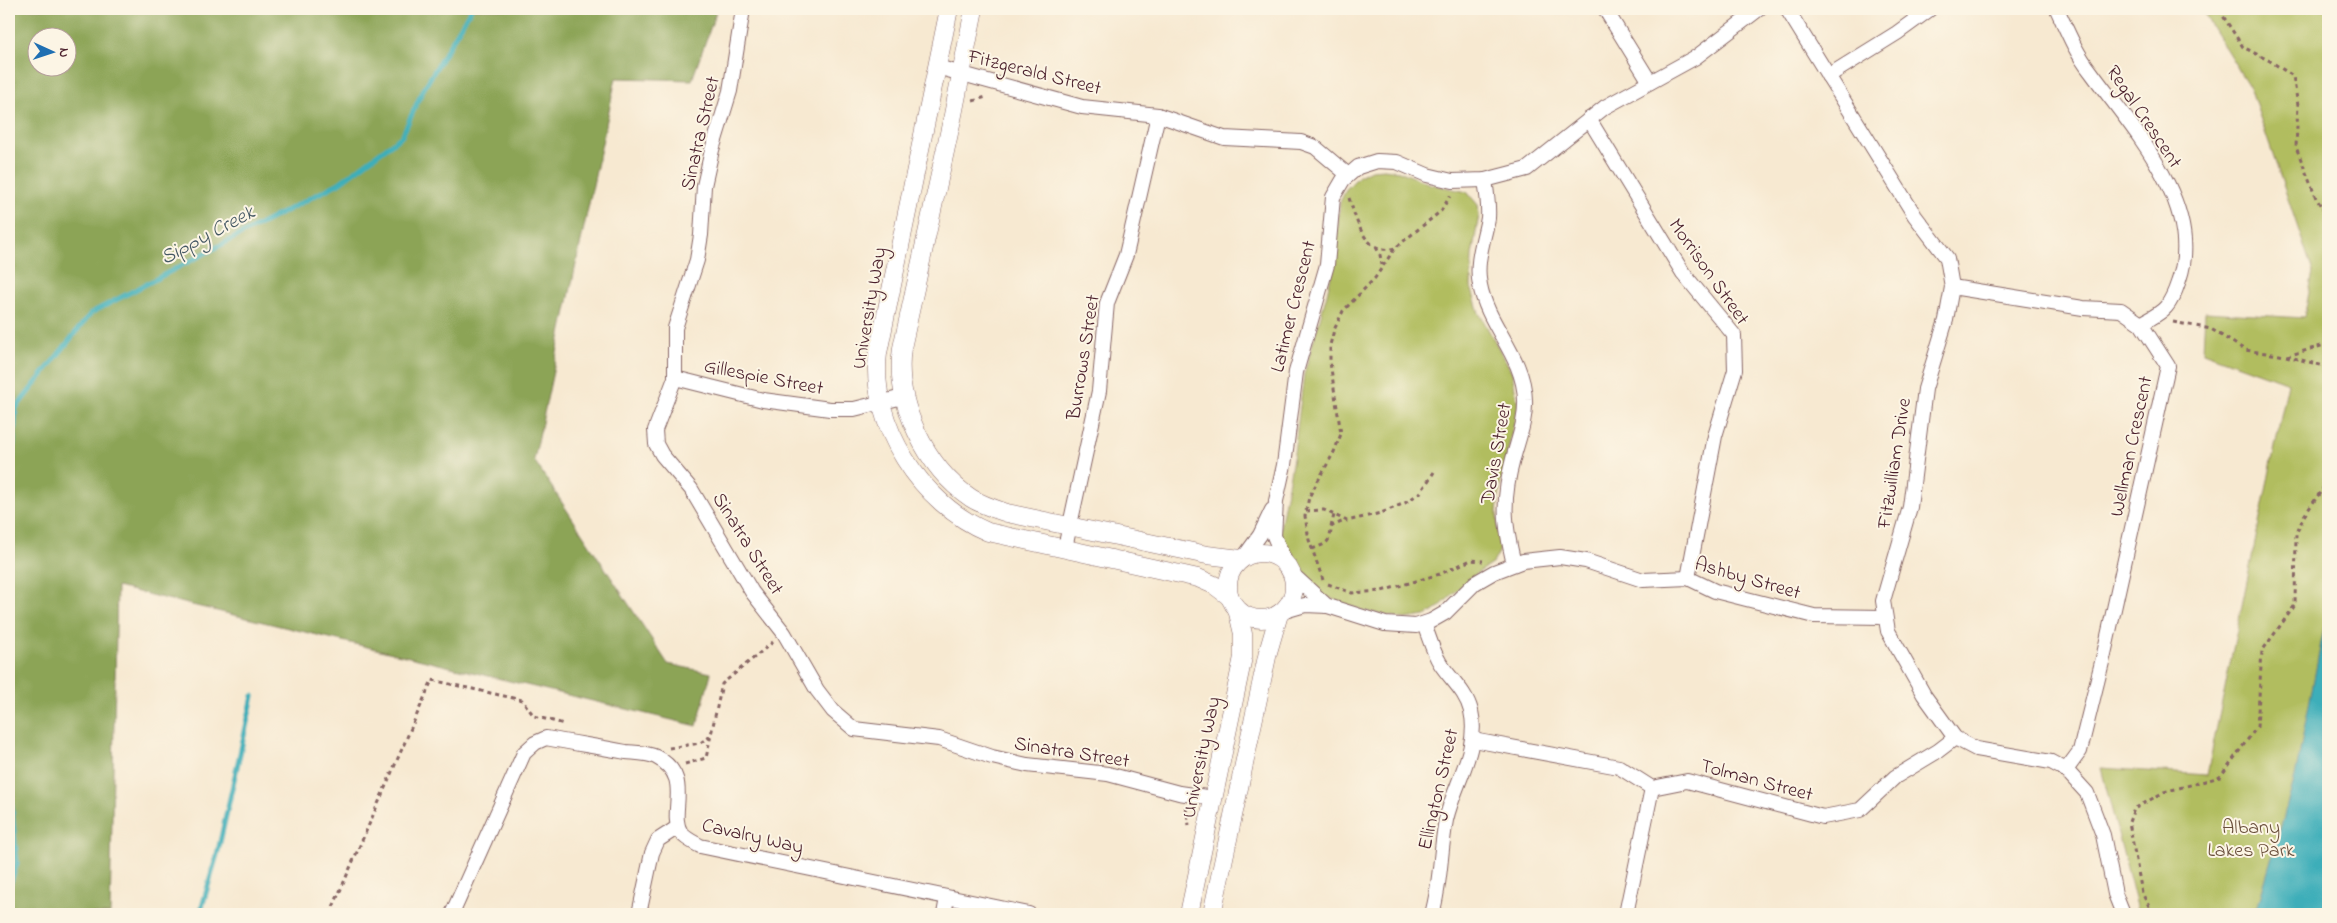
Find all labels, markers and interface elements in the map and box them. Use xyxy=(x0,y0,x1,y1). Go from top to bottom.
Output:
north arrow xyxy=(28,28,78,78)
street label: Fitzgerald Street xyxy=(963,43,1104,105)
text: N xyxy=(53,47,74,58)
street label: Regal Crescent xyxy=(2097,60,2188,176)
street label: Sinatra Street xyxy=(674,73,729,193)
water label: Sippy Creek xyxy=(155,198,261,273)
street label: Morrison Street xyxy=(1660,213,1756,332)
street label: Latimer Crescent xyxy=(1264,237,1325,376)
street label: University Way xyxy=(845,245,895,372)
street label: Burrows Street xyxy=(1060,292,1109,423)
street label: Gillespie Street xyxy=(701,353,826,404)
street label: Wellman Crescent xyxy=(2103,373,2162,520)
street label: Fitzwilliam Drive xyxy=(1871,396,1920,532)
street label: Davis Street xyxy=(1474,400,1521,507)
street label: Sinatra Street xyxy=(704,487,790,602)
street label: Ashby Street xyxy=(1691,550,1804,608)
street label: University Way xyxy=(1175,694,1229,821)
street label: Ellington Street xyxy=(1411,726,1469,853)
street label: Sinatra Street xyxy=(1012,730,1132,777)
street label: Tolman Street xyxy=(1697,752,1816,810)
street label: Cavalry Way xyxy=(699,812,806,863)
park label: Albany Lakes Park xyxy=(2207,814,2295,866)

